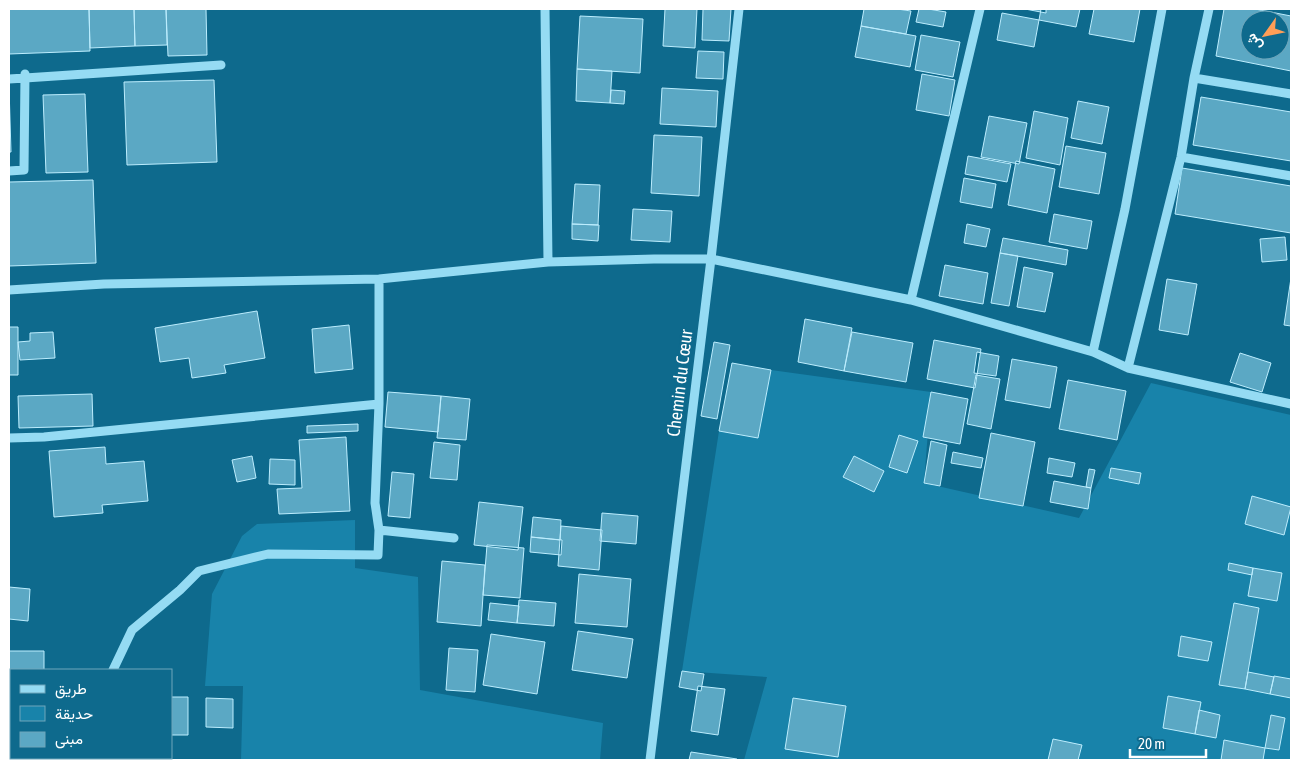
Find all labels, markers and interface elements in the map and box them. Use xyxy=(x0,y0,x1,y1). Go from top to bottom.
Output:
north arrow xyxy=(1240,10,1290,60)
text: ش xyxy=(1243,30,1266,53)
street label: Chemin du Cœur xyxy=(662,327,697,438)
legend xyxy=(10,669,172,759)
text: طريق xyxy=(55,680,87,699)
text: حديقة xyxy=(55,705,93,723)
scale bar xyxy=(1130,726,1206,758)
text: مبنى xyxy=(55,730,83,749)
text: 20 m xyxy=(1138,735,1165,752)

